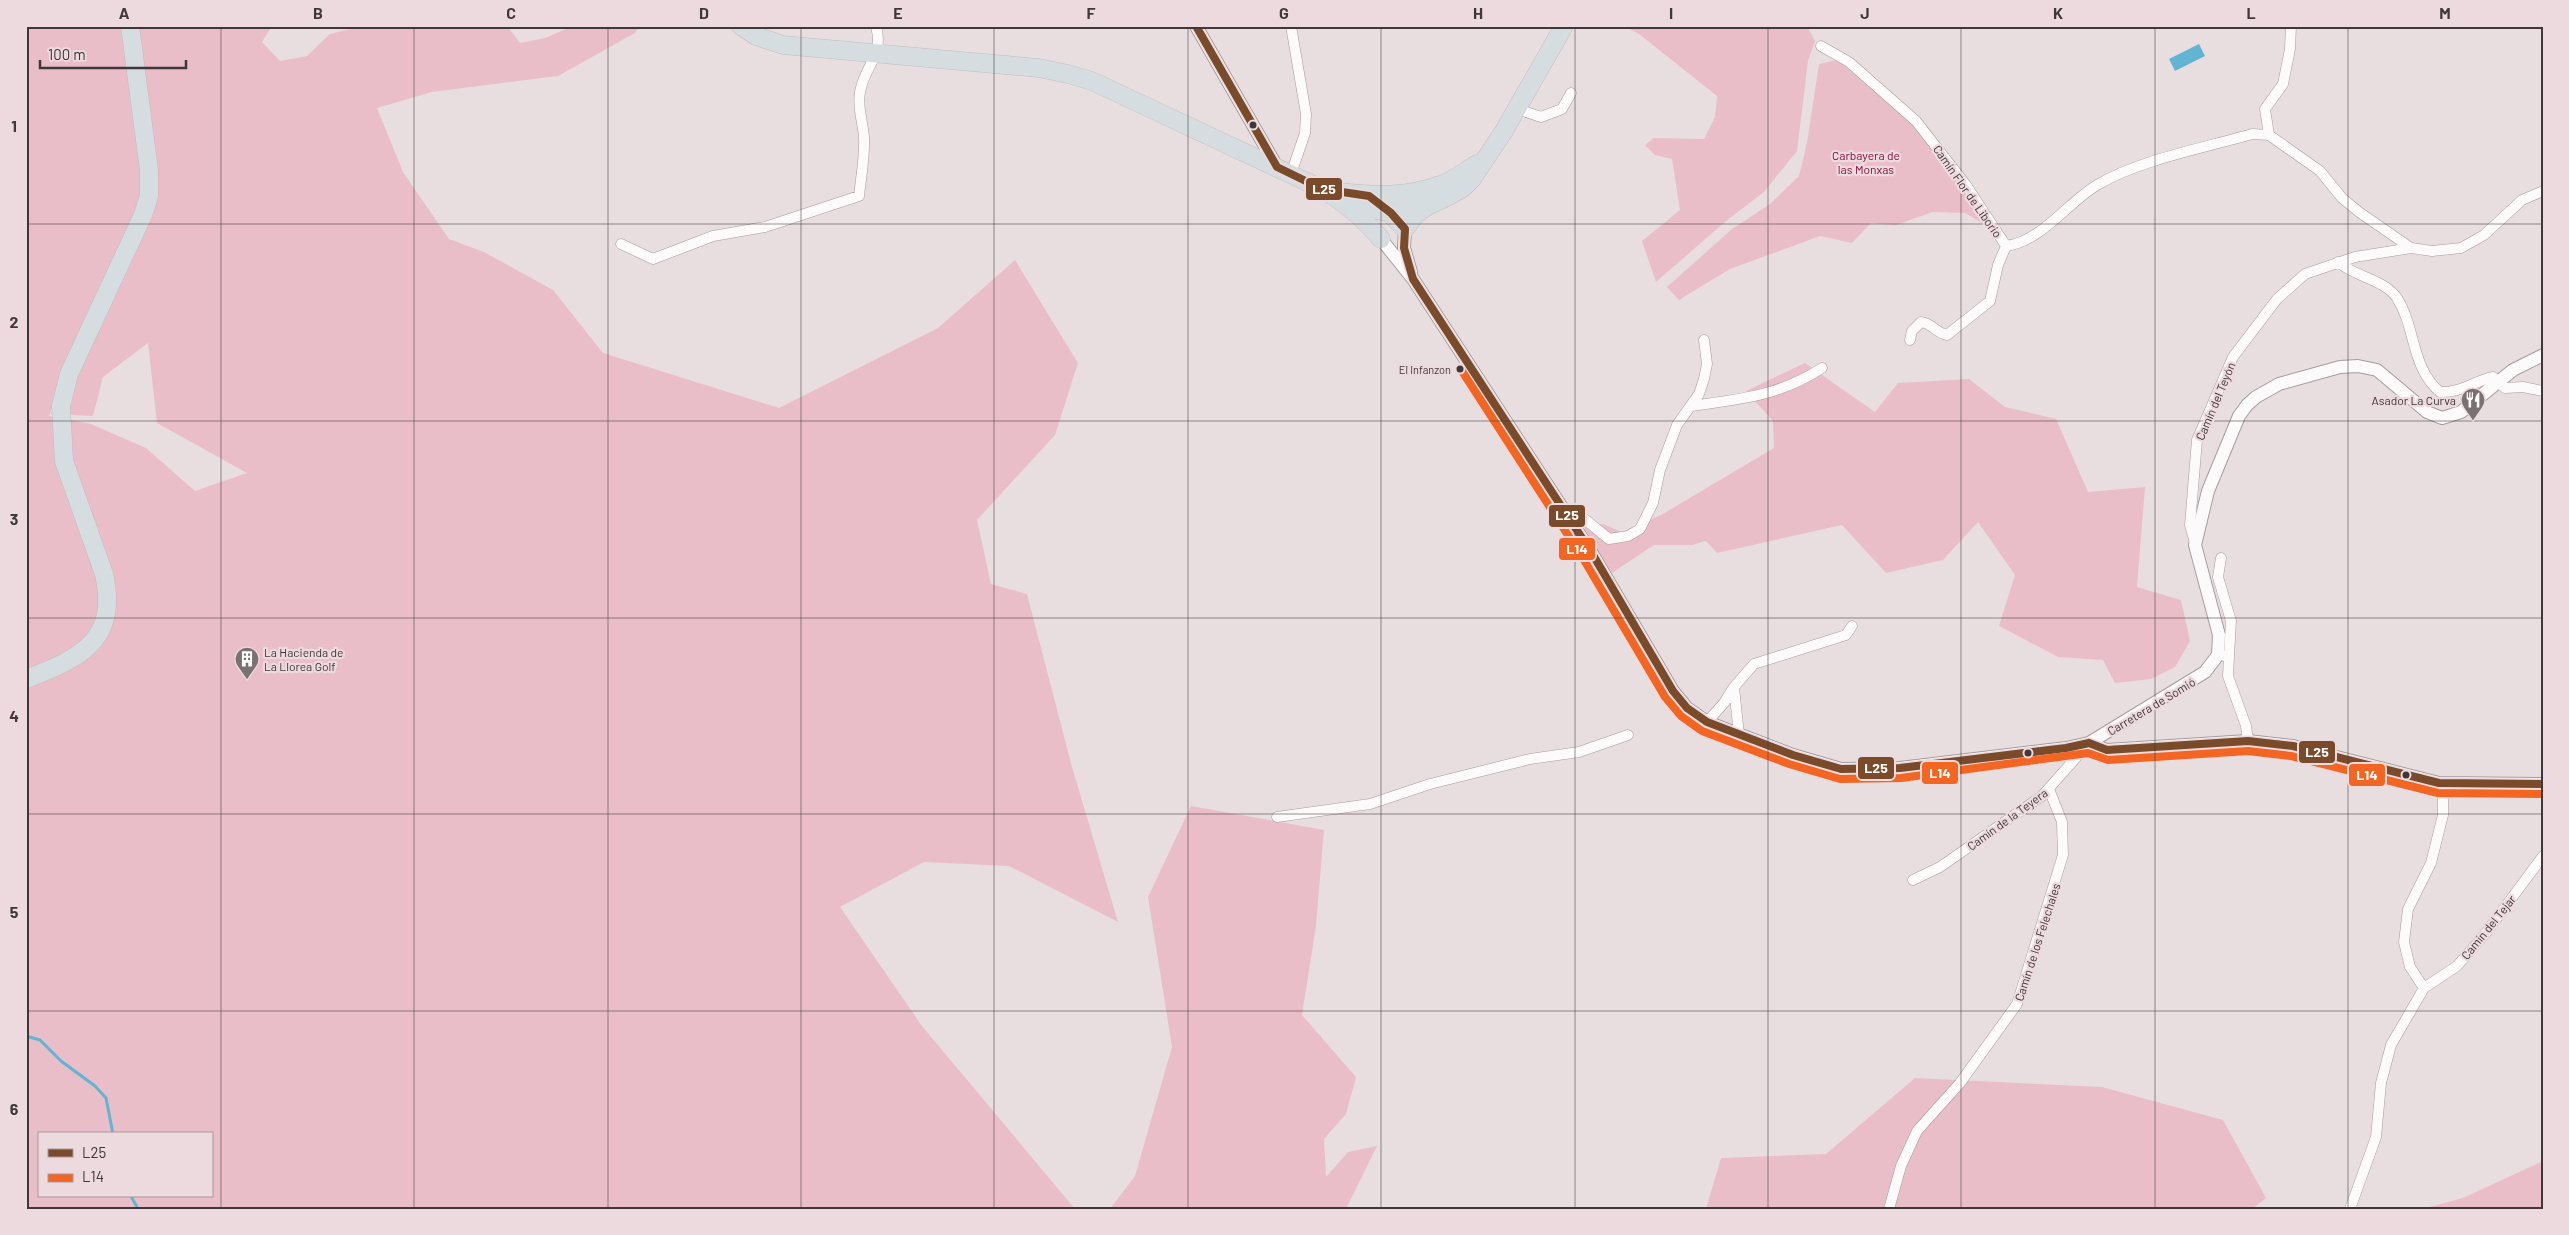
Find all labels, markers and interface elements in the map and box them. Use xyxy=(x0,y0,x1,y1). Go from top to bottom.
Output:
text: A xyxy=(119,3,130,22)
text: B xyxy=(313,3,323,22)
text: C xyxy=(506,3,516,22)
text: D xyxy=(699,3,709,22)
text: E xyxy=(893,3,903,22)
text: F xyxy=(1087,3,1096,22)
text: G xyxy=(1279,3,1289,22)
text: H xyxy=(1473,3,1483,22)
text: I xyxy=(1669,3,1673,22)
text: J xyxy=(1860,3,1870,22)
text: K xyxy=(2053,3,2063,22)
text: L xyxy=(2246,3,2256,22)
text: M xyxy=(2439,3,2451,22)
scale bar xyxy=(40,38,186,70)
text: 100 m xyxy=(48,45,86,63)
text: 1 xyxy=(11,116,17,135)
unlabelled marker xyxy=(1248,120,1258,130)
street label: Camín Flor de Liborio xyxy=(1931,142,2005,240)
park label: Carbayera de las Monxas xyxy=(1832,148,1900,176)
line badge: L25 xyxy=(1305,177,1343,201)
text: L25 xyxy=(1312,180,1336,197)
text: 2 xyxy=(10,312,19,331)
street label: Camín del Teyón xyxy=(2192,360,2238,442)
place label: El Infanzon xyxy=(1399,363,1451,376)
marker: El Infanzon xyxy=(1455,364,1465,374)
restaurant icon: Asador La Curva xyxy=(2460,387,2486,421)
place label: Asador La Curva xyxy=(2371,393,2456,407)
line badge: L25 xyxy=(1548,504,1586,528)
text: L25 xyxy=(1555,506,1579,523)
text: 3 xyxy=(10,509,18,528)
line badge: L14 xyxy=(1558,537,1596,561)
text: L14 xyxy=(1566,540,1588,557)
place label: La Hacienda de La Llorea Golf xyxy=(264,645,343,673)
building icon: La Hacienda de La Llorea Golf xyxy=(234,646,260,680)
street label: Carretera de Somió xyxy=(2104,674,2198,738)
text: 4 xyxy=(9,706,19,725)
line badge: L25 xyxy=(2298,740,2336,764)
text: L25 xyxy=(2305,743,2329,760)
unlabelled marker xyxy=(2023,748,2033,758)
line badge: L25 xyxy=(1857,756,1895,780)
text: L25 xyxy=(1864,759,1888,776)
line badge: L14 xyxy=(1921,761,1959,785)
line badge: L14 xyxy=(2348,763,2386,787)
text: L14 xyxy=(1929,764,1951,781)
text: L14 xyxy=(2356,766,2378,783)
unlabelled marker xyxy=(2401,770,2411,780)
street label: Camín de la Teyera xyxy=(1964,785,2050,853)
street label: Camín de los Felechales xyxy=(2011,881,2063,1003)
street label: Camín del Tejar xyxy=(2458,892,2519,962)
text: 5 xyxy=(10,902,19,921)
text: 6 xyxy=(10,1099,19,1118)
legend xyxy=(38,1132,212,1198)
text: L25 xyxy=(82,1143,106,1161)
text: L14 xyxy=(82,1167,104,1185)

